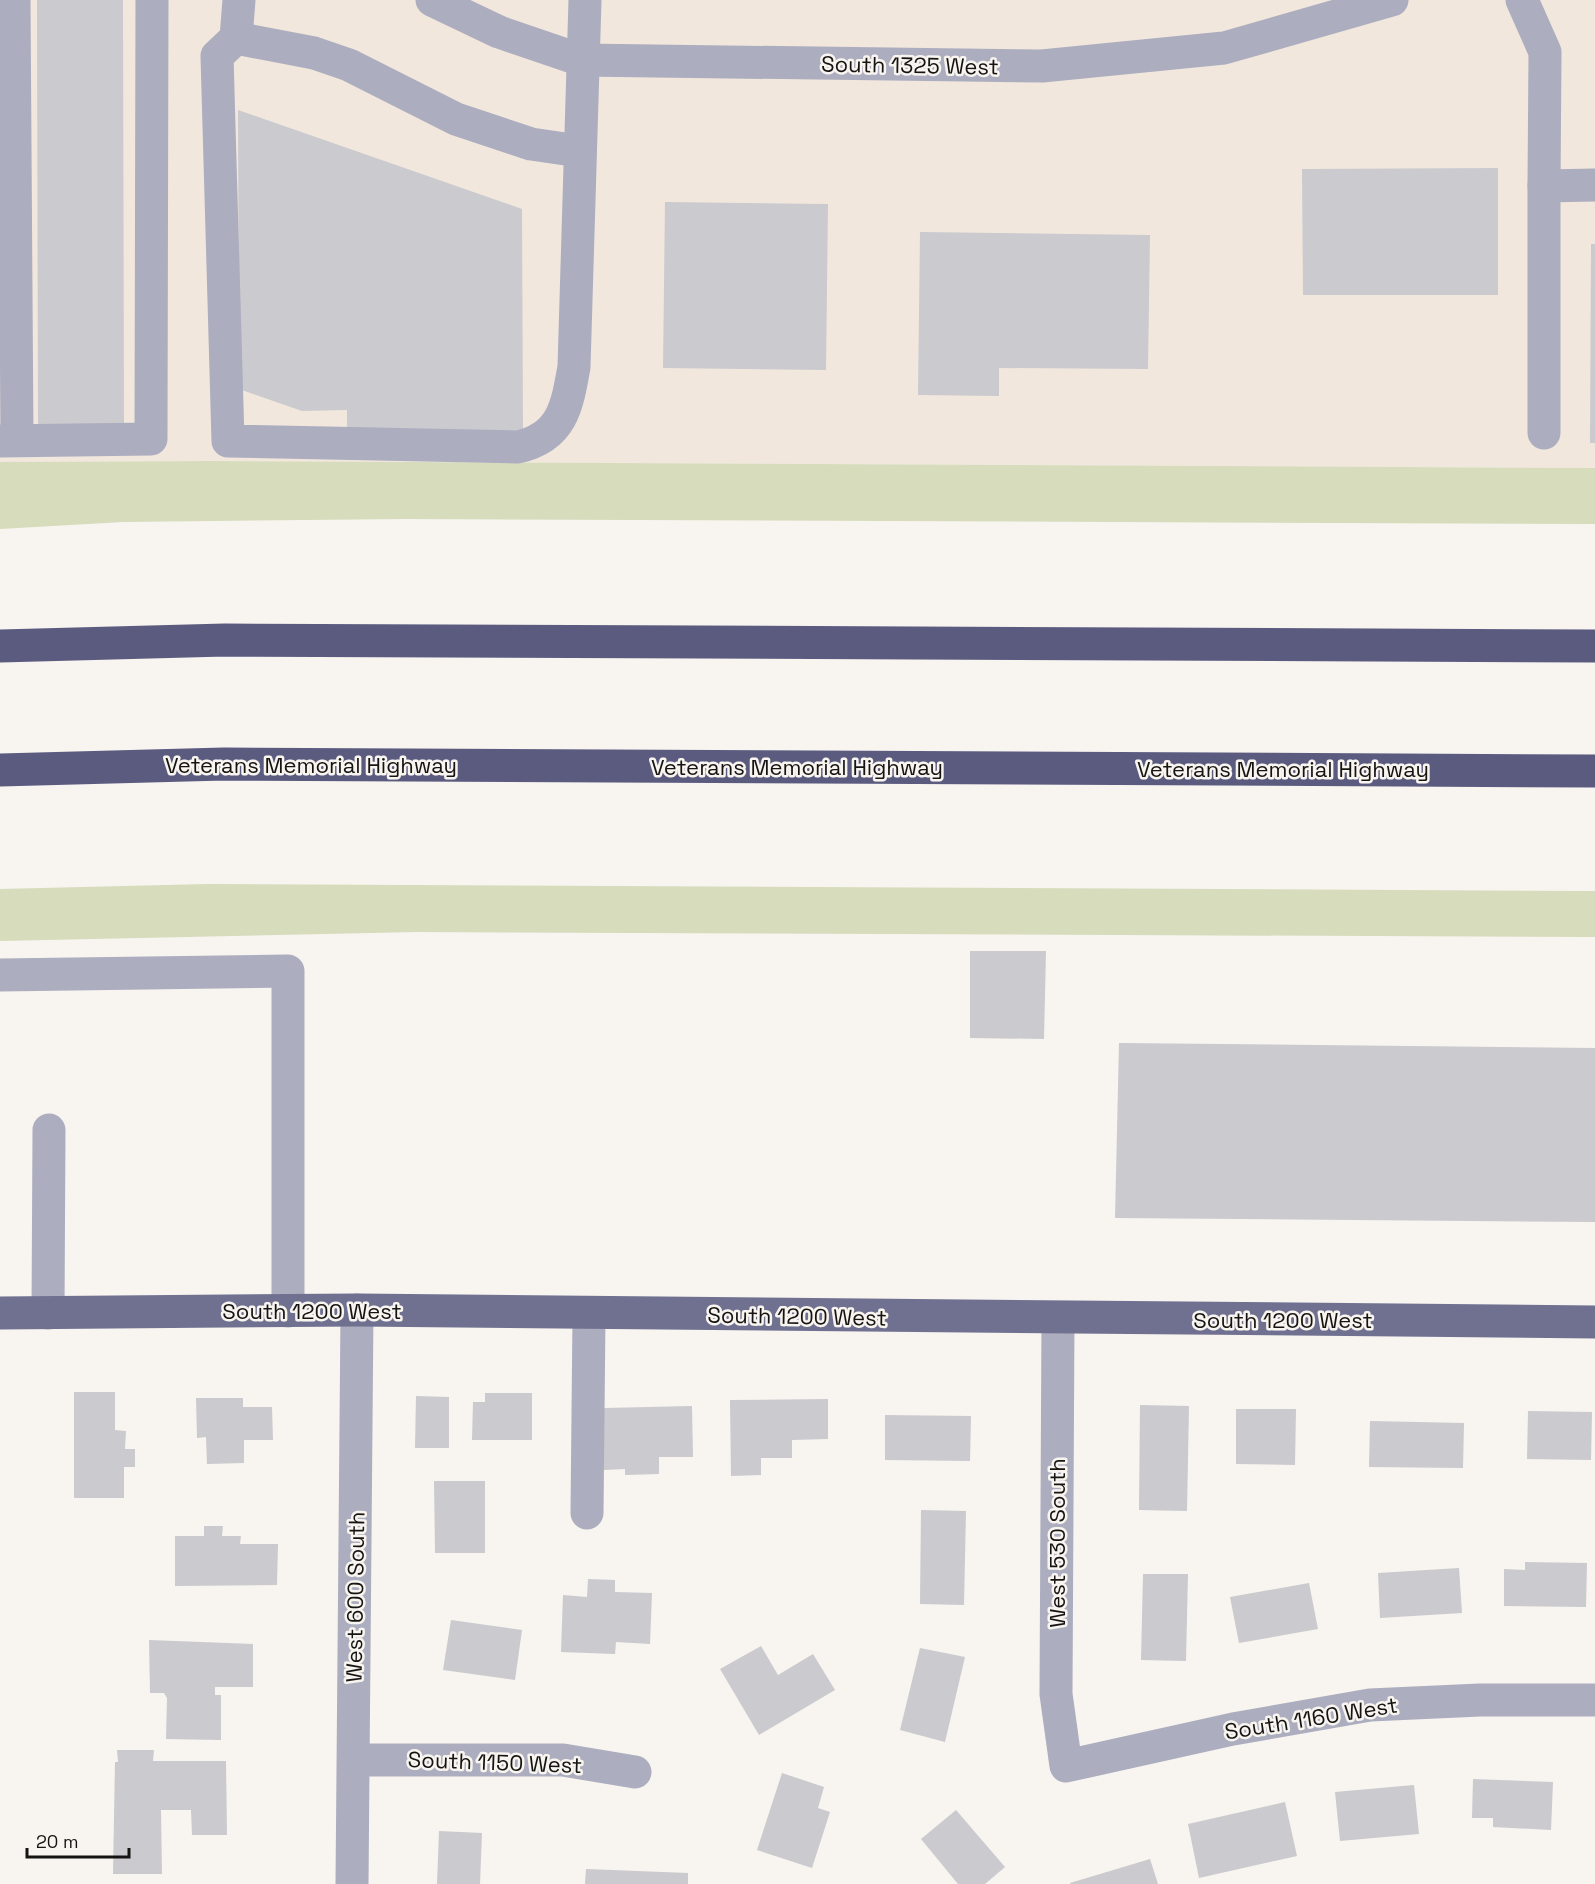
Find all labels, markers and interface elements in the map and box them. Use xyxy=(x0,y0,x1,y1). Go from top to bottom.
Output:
street label: South 1325 West xyxy=(821,49,999,81)
street label: Veterans Memorial Highway xyxy=(165,751,457,779)
street label: Veterans Memorial Highway xyxy=(651,753,943,781)
street label: Veterans Memorial Highway xyxy=(1137,755,1429,783)
street label: South 1200 West xyxy=(222,1297,402,1325)
street label: South 1200 West xyxy=(707,1300,887,1332)
street label: South 1200 West xyxy=(1193,1306,1373,1334)
street label: West 530 South xyxy=(1043,1458,1071,1628)
street label: West 600 South xyxy=(340,1511,370,1683)
street label: South 1160 West xyxy=(1223,1691,1399,1745)
street label: South 1150 West xyxy=(407,1745,583,1779)
scale bar xyxy=(27,1821,129,1859)
text: 20 m xyxy=(36,1830,79,1853)

